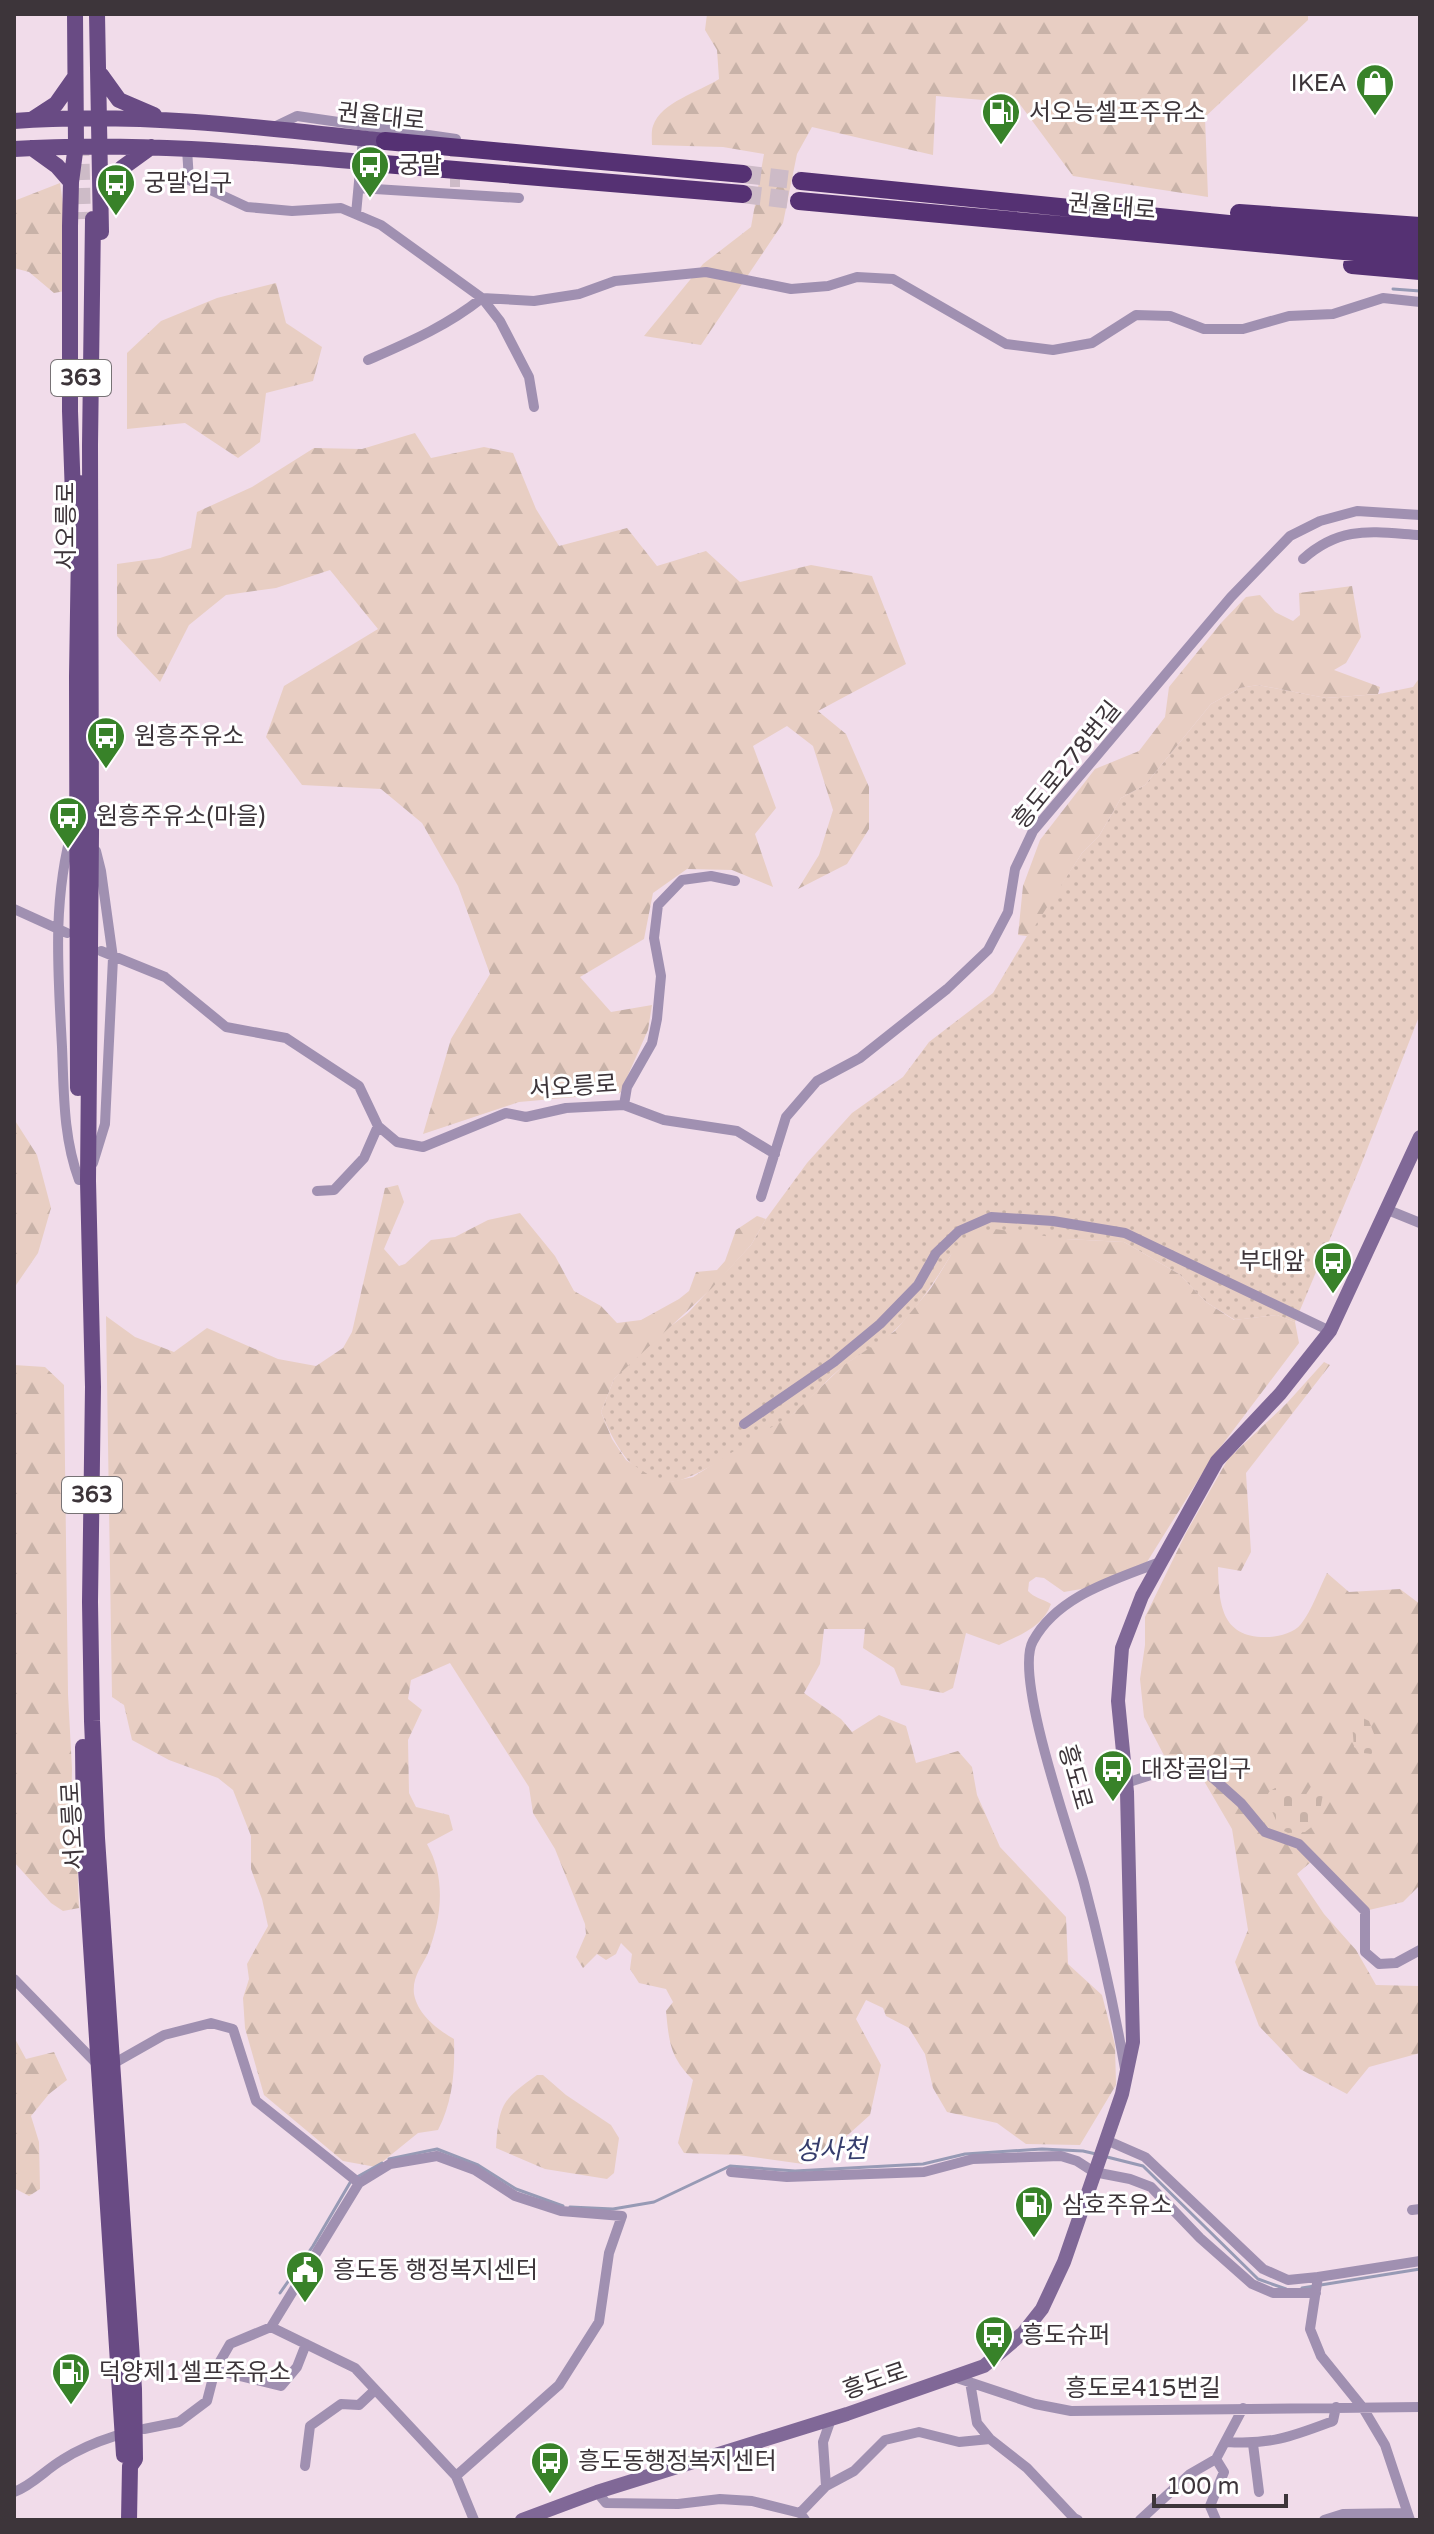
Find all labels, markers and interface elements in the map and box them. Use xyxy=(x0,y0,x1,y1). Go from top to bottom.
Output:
shop icon: IKEA xyxy=(1354,62,1396,117)
place label: IKEA xyxy=(1291,69,1347,98)
fuel station icon: 서오능셀프주유소 xyxy=(980,91,1022,146)
street label: 권율대로 xyxy=(336,98,426,136)
place label: 서오능셀프주유소 xyxy=(1029,98,1206,127)
bus stop icon: 궁말 xyxy=(349,144,391,199)
place label: 궁말 xyxy=(398,151,442,180)
bus stop icon: 궁말입구 xyxy=(95,162,137,217)
place label: 궁말입구 xyxy=(144,169,232,198)
street label: 권율대로 xyxy=(1067,189,1157,225)
road number: 363 xyxy=(51,360,111,396)
street label: 서오릉로 xyxy=(52,482,81,570)
street label: 흥도로278번길 xyxy=(1007,695,1127,835)
bus stop icon: 원흥주유소 xyxy=(85,715,127,770)
place label: 원흥주유소 xyxy=(134,722,244,751)
bus stop icon: 원흥주유소(마을) xyxy=(47,795,89,850)
place label: 원흥주유소(마을) xyxy=(96,802,266,831)
street label: 서오릉로 xyxy=(528,1069,618,1105)
bus stop icon: 부대앞 xyxy=(1312,1240,1354,1295)
place label: 부대앞 xyxy=(1239,1247,1305,1276)
road number: 363 xyxy=(62,1477,122,1513)
street label: 흥도로 xyxy=(1052,1741,1098,1813)
bus stop icon: 대장골입구 xyxy=(1092,1748,1134,1803)
place label: 대장골입구 xyxy=(1141,1755,1251,1784)
street label: 서오릉로 xyxy=(56,1781,90,1871)
water label: 성사천 xyxy=(795,2133,870,2167)
fuel station icon: 삼호주유소 xyxy=(1013,2184,1055,2239)
place label: 삼호주유소 xyxy=(1062,2191,1172,2220)
public building icon: 흥도동 행정복지센터 xyxy=(284,2249,326,2304)
place label: 흥도동 행정복지센터 xyxy=(333,2256,538,2285)
bus stop icon: 흥도슈퍼 xyxy=(973,2314,1015,2369)
place label: 흥도슈퍼 xyxy=(1022,2321,1110,2350)
fuel station icon: 덕양제1셀프주유소 xyxy=(50,2351,92,2406)
street label: 흥도로 xyxy=(839,2357,911,2405)
place label: 덕양제1셀프주유소 xyxy=(99,2358,291,2387)
street label: 흥도로415번길 xyxy=(1065,2374,1221,2403)
bus stop icon: 흥도동행정복지센터 xyxy=(529,2440,571,2495)
place label: 흥도동행정복지센터 xyxy=(578,2447,777,2476)
scale bar xyxy=(1154,2458,1286,2508)
text: 100 m xyxy=(1166,2472,1240,2501)

